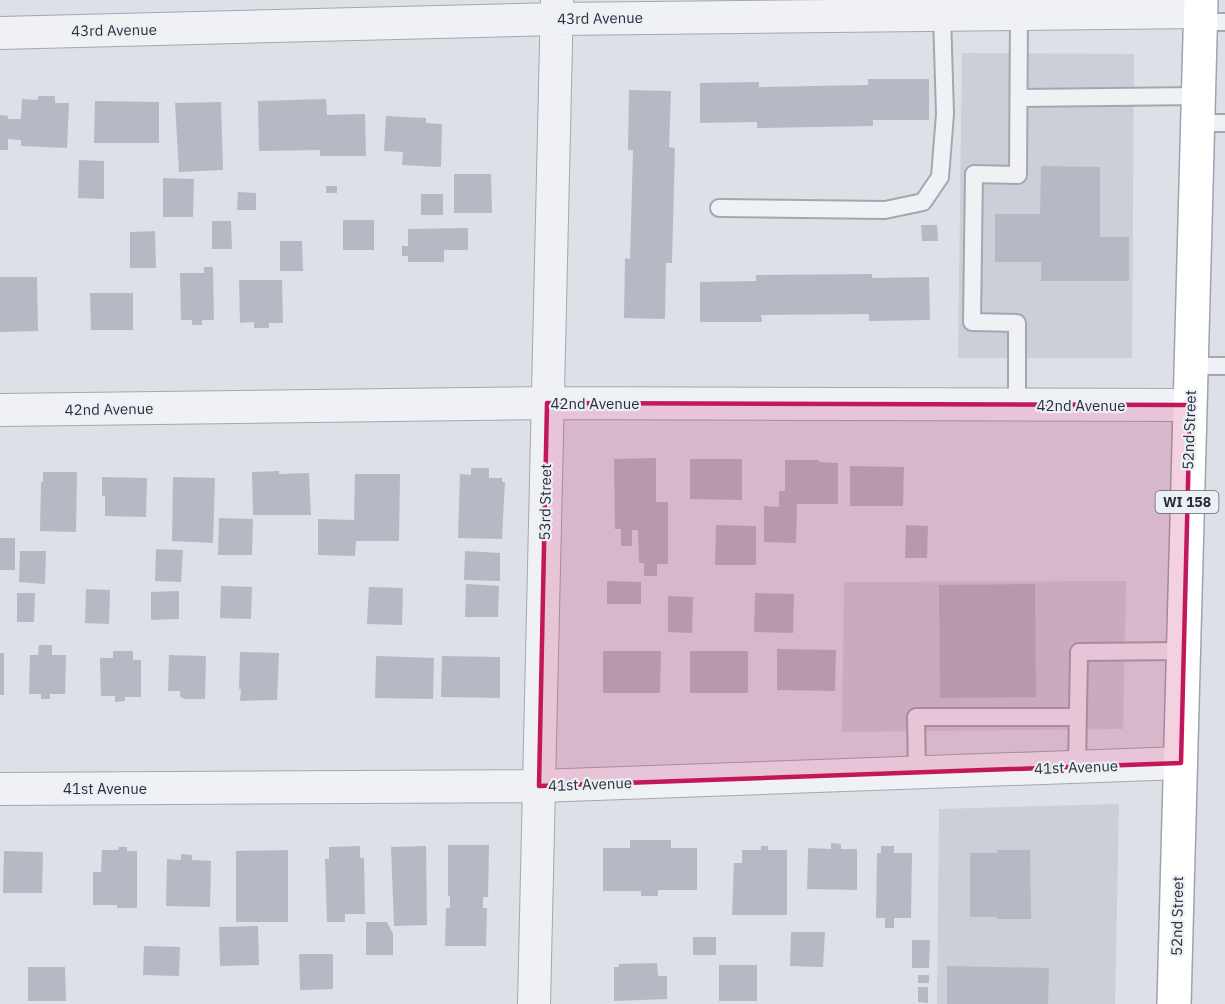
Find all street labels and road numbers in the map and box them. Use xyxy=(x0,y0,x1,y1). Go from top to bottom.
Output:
street label: 43rd Avenue xyxy=(557,8,643,28)
street label: 43rd Avenue xyxy=(71,20,157,40)
street label: 52nd Street xyxy=(1178,390,1200,470)
street label: 42nd Avenue xyxy=(551,394,639,413)
street label: 42nd Avenue xyxy=(1037,396,1125,415)
street label: 42nd Avenue xyxy=(64,399,154,419)
street label: 53rd Street xyxy=(535,463,555,541)
road number: WI 158 xyxy=(1156,491,1218,513)
street label: 41st Avenue xyxy=(1034,756,1118,778)
street label: 41st Avenue xyxy=(548,773,632,795)
street label: 41st Avenue xyxy=(63,779,147,798)
street label: 52nd Street xyxy=(1167,876,1187,956)

